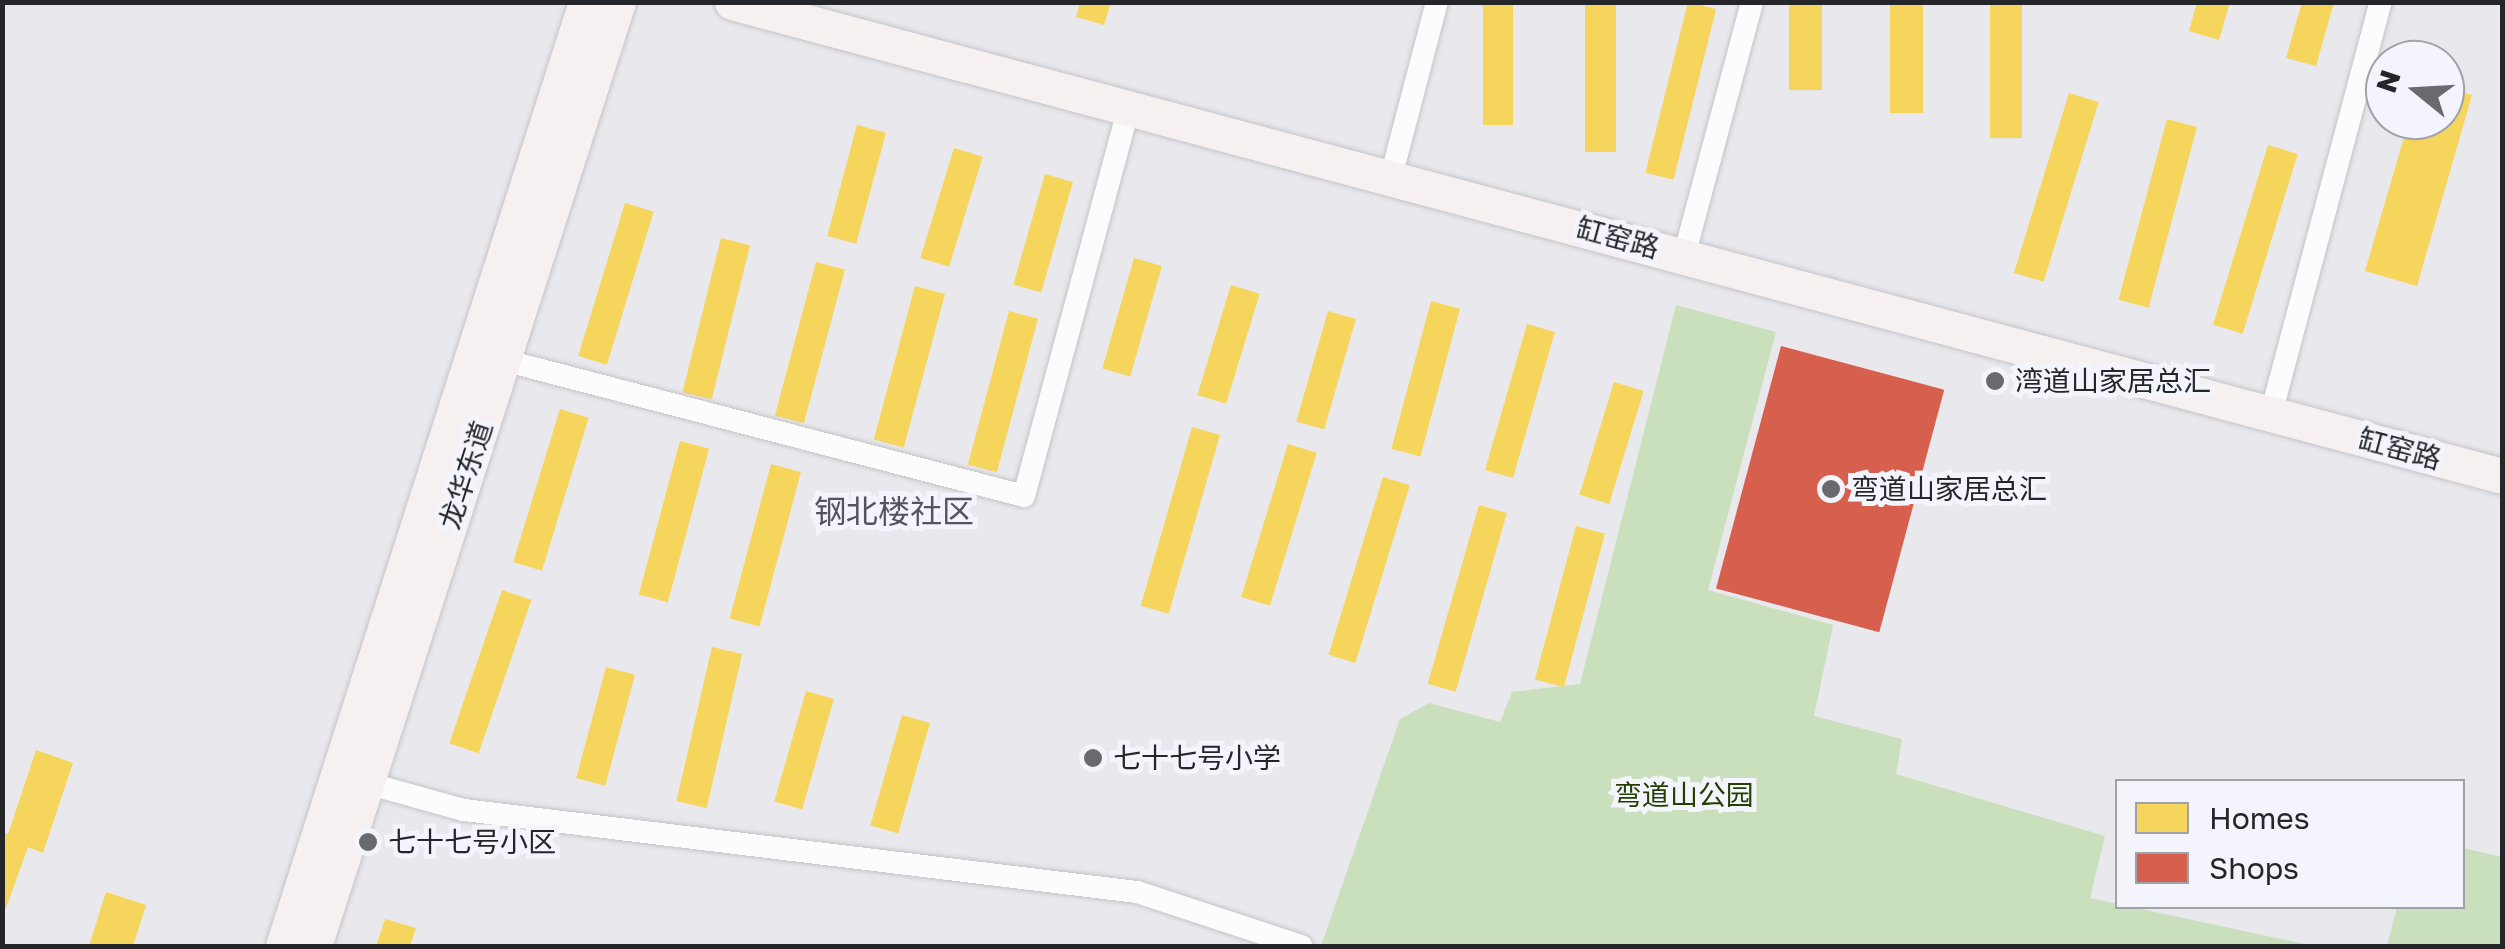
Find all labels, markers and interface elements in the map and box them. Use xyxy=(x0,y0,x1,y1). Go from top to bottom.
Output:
north arrow xyxy=(2365,40,2465,140)
text: N xyxy=(2369,66,2407,96)
street label: 缸窑路 xyxy=(1573,211,1663,265)
place label: 湾道山家居总汇 xyxy=(2015,364,2211,398)
marker: 湾道山家居总汇 xyxy=(1984,370,2006,392)
street label: 龙华东道 xyxy=(433,417,499,533)
street label: 缸窑路 xyxy=(2355,422,2445,476)
place label: 弯道山家居总汇 xyxy=(1851,472,2047,506)
marker: 弯道山家居总汇 xyxy=(1820,478,1842,500)
district label: 钢北楼社区 xyxy=(814,492,974,530)
place label: 七十七号小学 xyxy=(1113,741,1281,775)
marker: 七十七号小学 xyxy=(1082,747,1104,769)
park label: 弯道山公园 xyxy=(1614,778,1754,812)
legend xyxy=(2115,779,2465,909)
text: Homes xyxy=(2209,800,2310,836)
place label: 七十七号小区 xyxy=(388,825,556,859)
marker: 七十七号小区 xyxy=(357,831,379,853)
text: Shops xyxy=(2209,850,2299,886)

